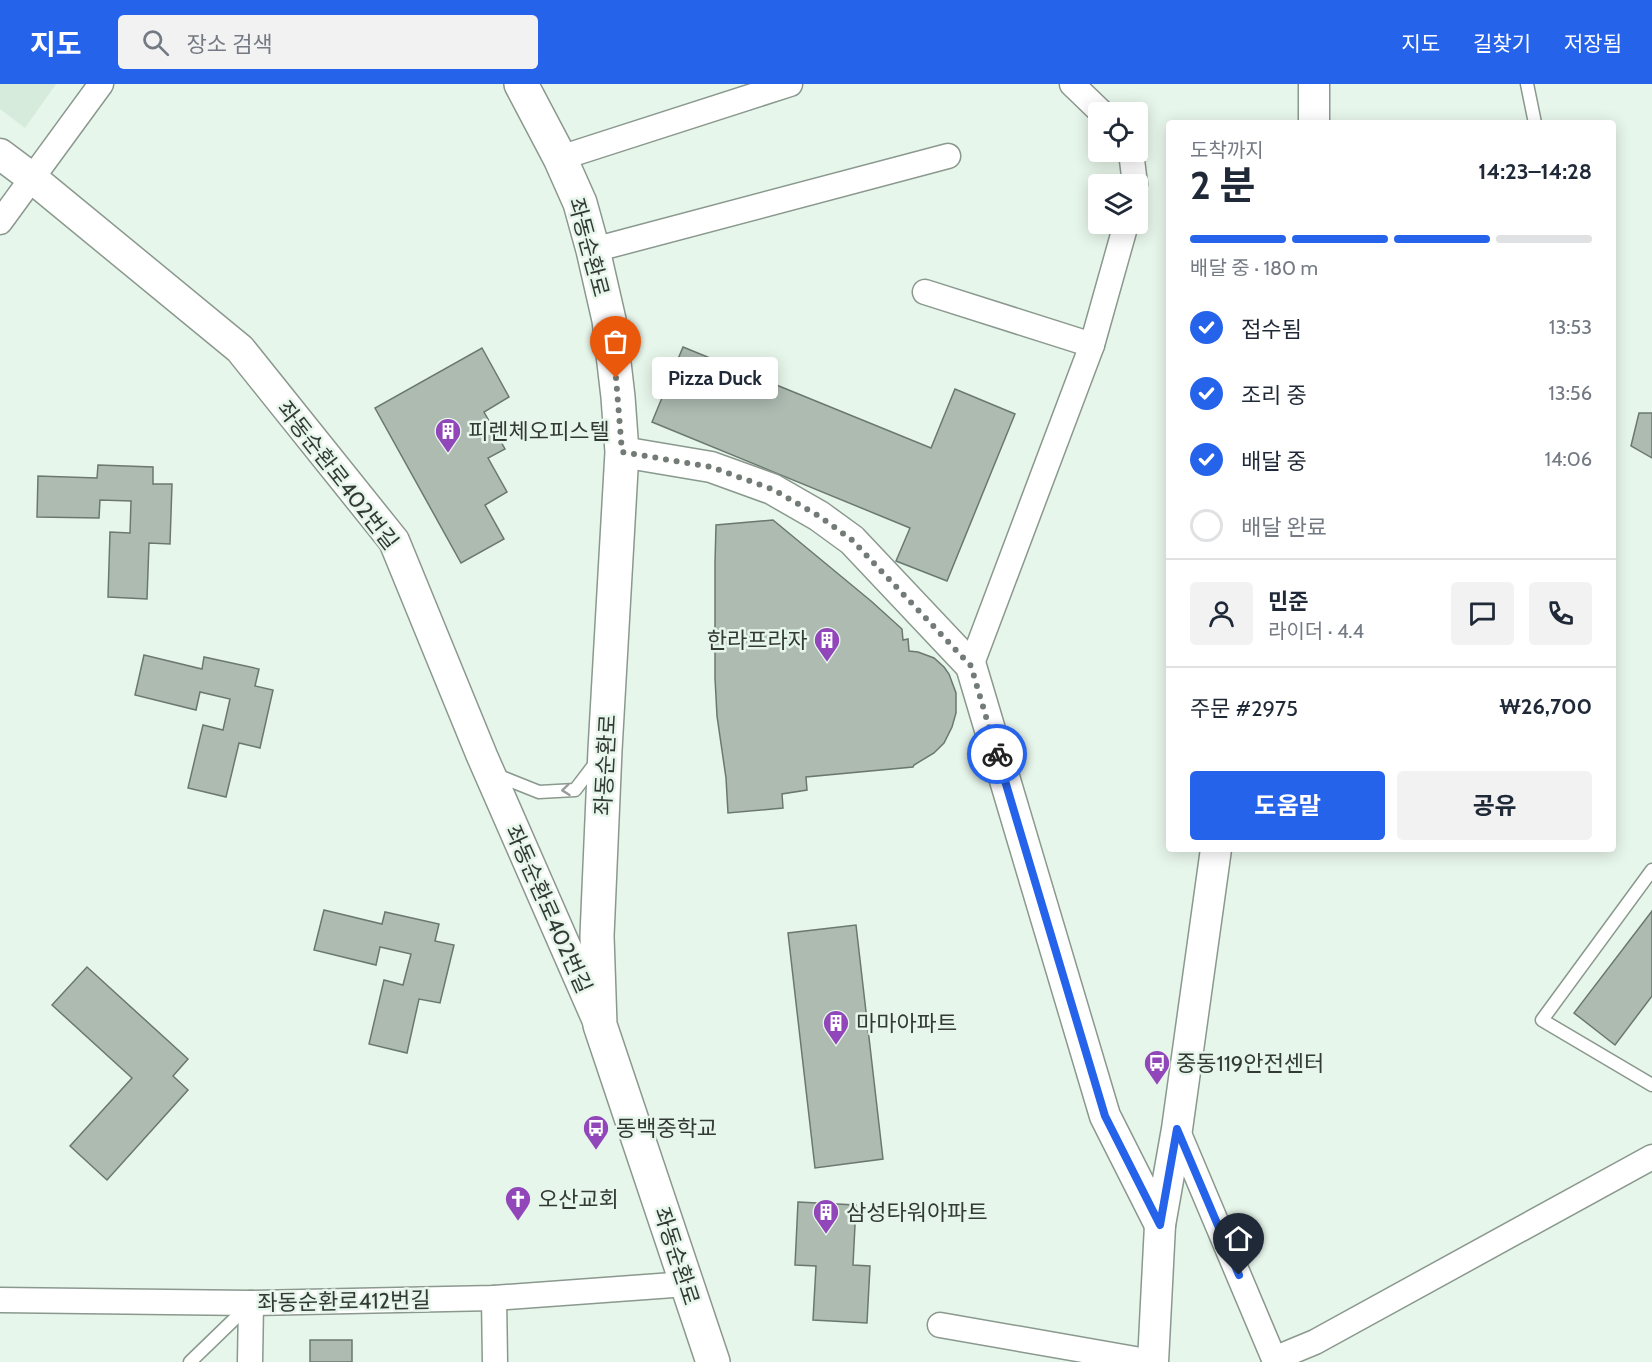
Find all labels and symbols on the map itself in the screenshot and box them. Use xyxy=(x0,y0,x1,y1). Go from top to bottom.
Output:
street label: 좌동순환로 xyxy=(562,195,615,300)
pin xyxy=(590,316,641,378)
callout: Pizza Duck xyxy=(652,357,778,399)
street label: 좌동순환로402번길 xyxy=(271,396,404,555)
building icon: 피렌체오피스텔 xyxy=(433,416,463,454)
place label: 피렌체오피스텔 xyxy=(468,418,610,445)
building icon: 한라프라자 xyxy=(812,625,842,663)
place label: 한라프라자 xyxy=(707,627,808,654)
street label: 좌동순환로 xyxy=(589,714,622,816)
courier xyxy=(967,724,1027,784)
one-way arrow xyxy=(561,783,571,795)
street label: 좌동순환로402번길 xyxy=(499,821,598,997)
building icon: 마마아파트 xyxy=(821,1008,851,1046)
place label: 마마아파트 xyxy=(856,1010,957,1037)
bus stop icon: 중동119안전센터 xyxy=(1142,1048,1172,1086)
place label: 중동119안전센터 xyxy=(1176,1050,1324,1077)
bus stop icon: 동백중학교 xyxy=(581,1113,611,1151)
place label: 동백중학교 xyxy=(616,1115,717,1142)
church icon: 오산교회 xyxy=(503,1184,533,1222)
place label: 오산교회 xyxy=(538,1186,619,1213)
building icon: 삼성타워아파트 xyxy=(811,1197,841,1235)
place label: 삼성타워아파트 xyxy=(846,1199,988,1226)
street label: 좌동순환로 xyxy=(648,1204,705,1308)
pin xyxy=(1213,1213,1264,1275)
street label: 좌동순환로412번길 xyxy=(257,1286,431,1317)

